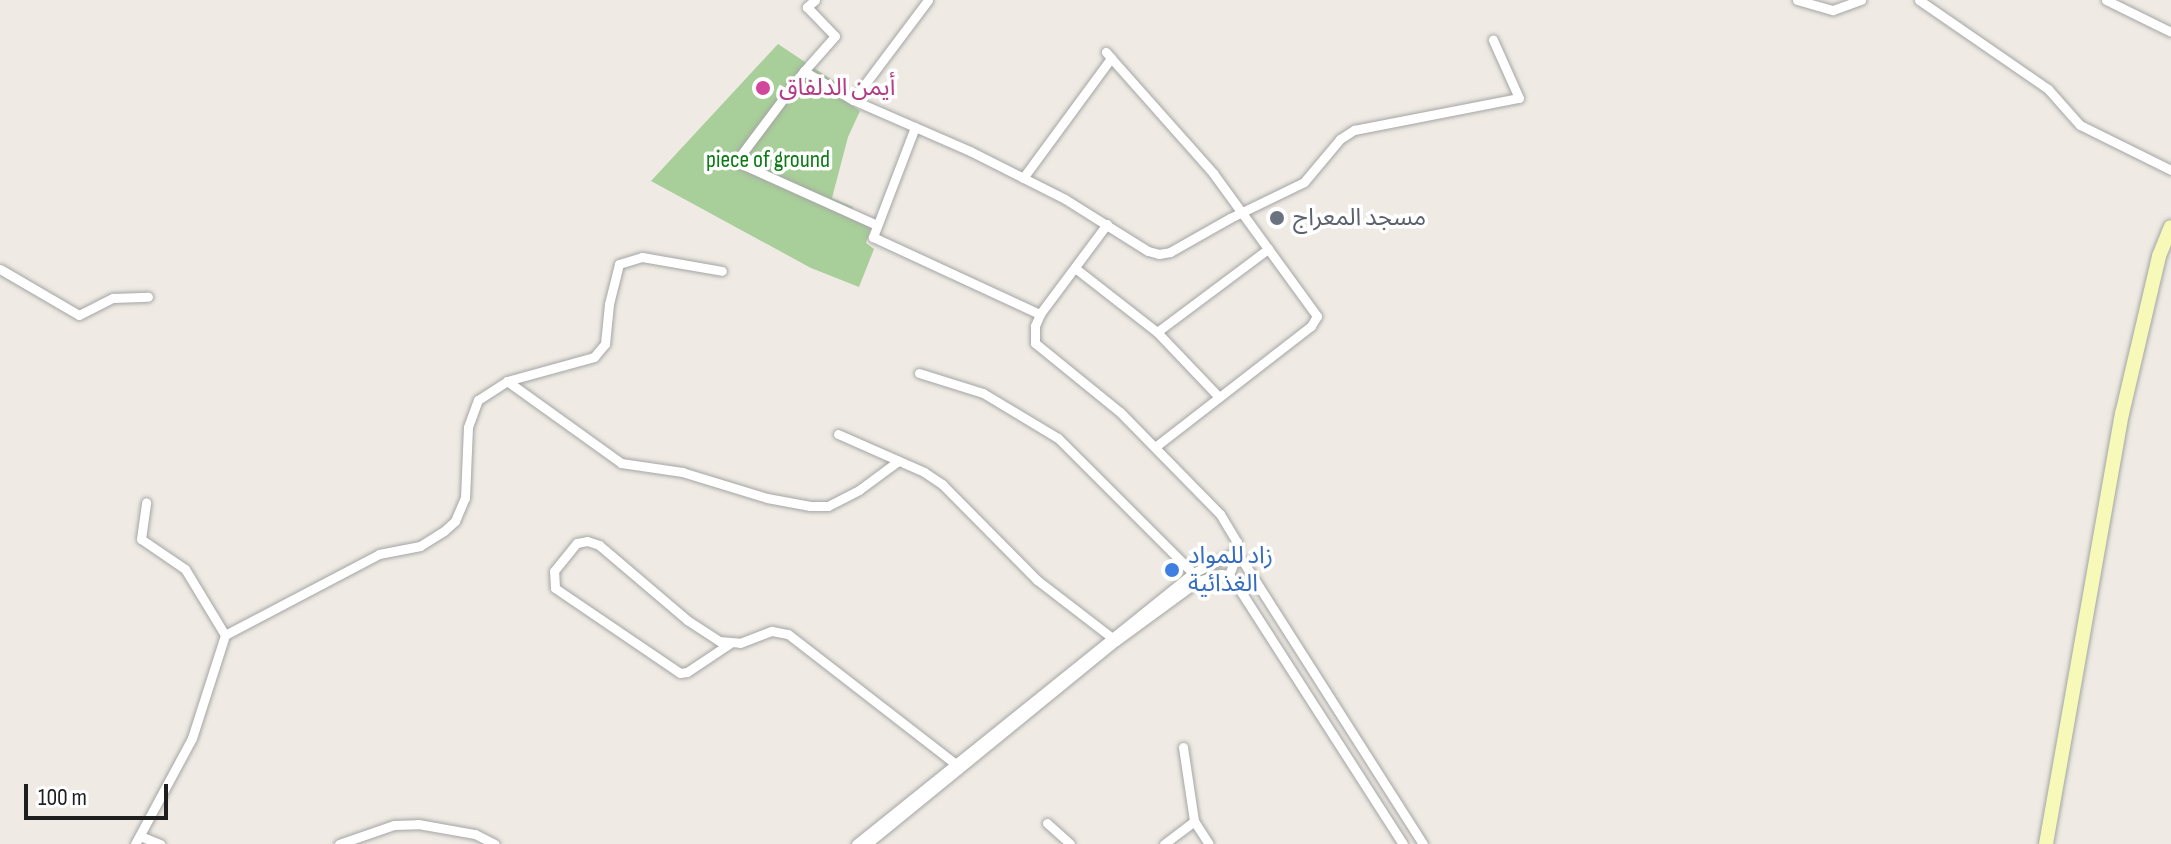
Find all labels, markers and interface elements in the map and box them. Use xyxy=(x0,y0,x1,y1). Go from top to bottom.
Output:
place label: أيمن الدلفاق xyxy=(779,74,895,102)
marker: أيمن الدلفاق xyxy=(754,79,772,97)
park label: piece of ground xyxy=(706,146,830,174)
place label: مسجد المعراج xyxy=(1293,204,1426,232)
marker: مسجد المعراج xyxy=(1268,209,1286,227)
place label: زاد للمواد الغذائية xyxy=(1188,542,1273,598)
marker: زاد للمواد الغذائية xyxy=(1163,561,1181,579)
scale bar xyxy=(28,768,172,818)
text: 100 m xyxy=(38,783,87,812)

